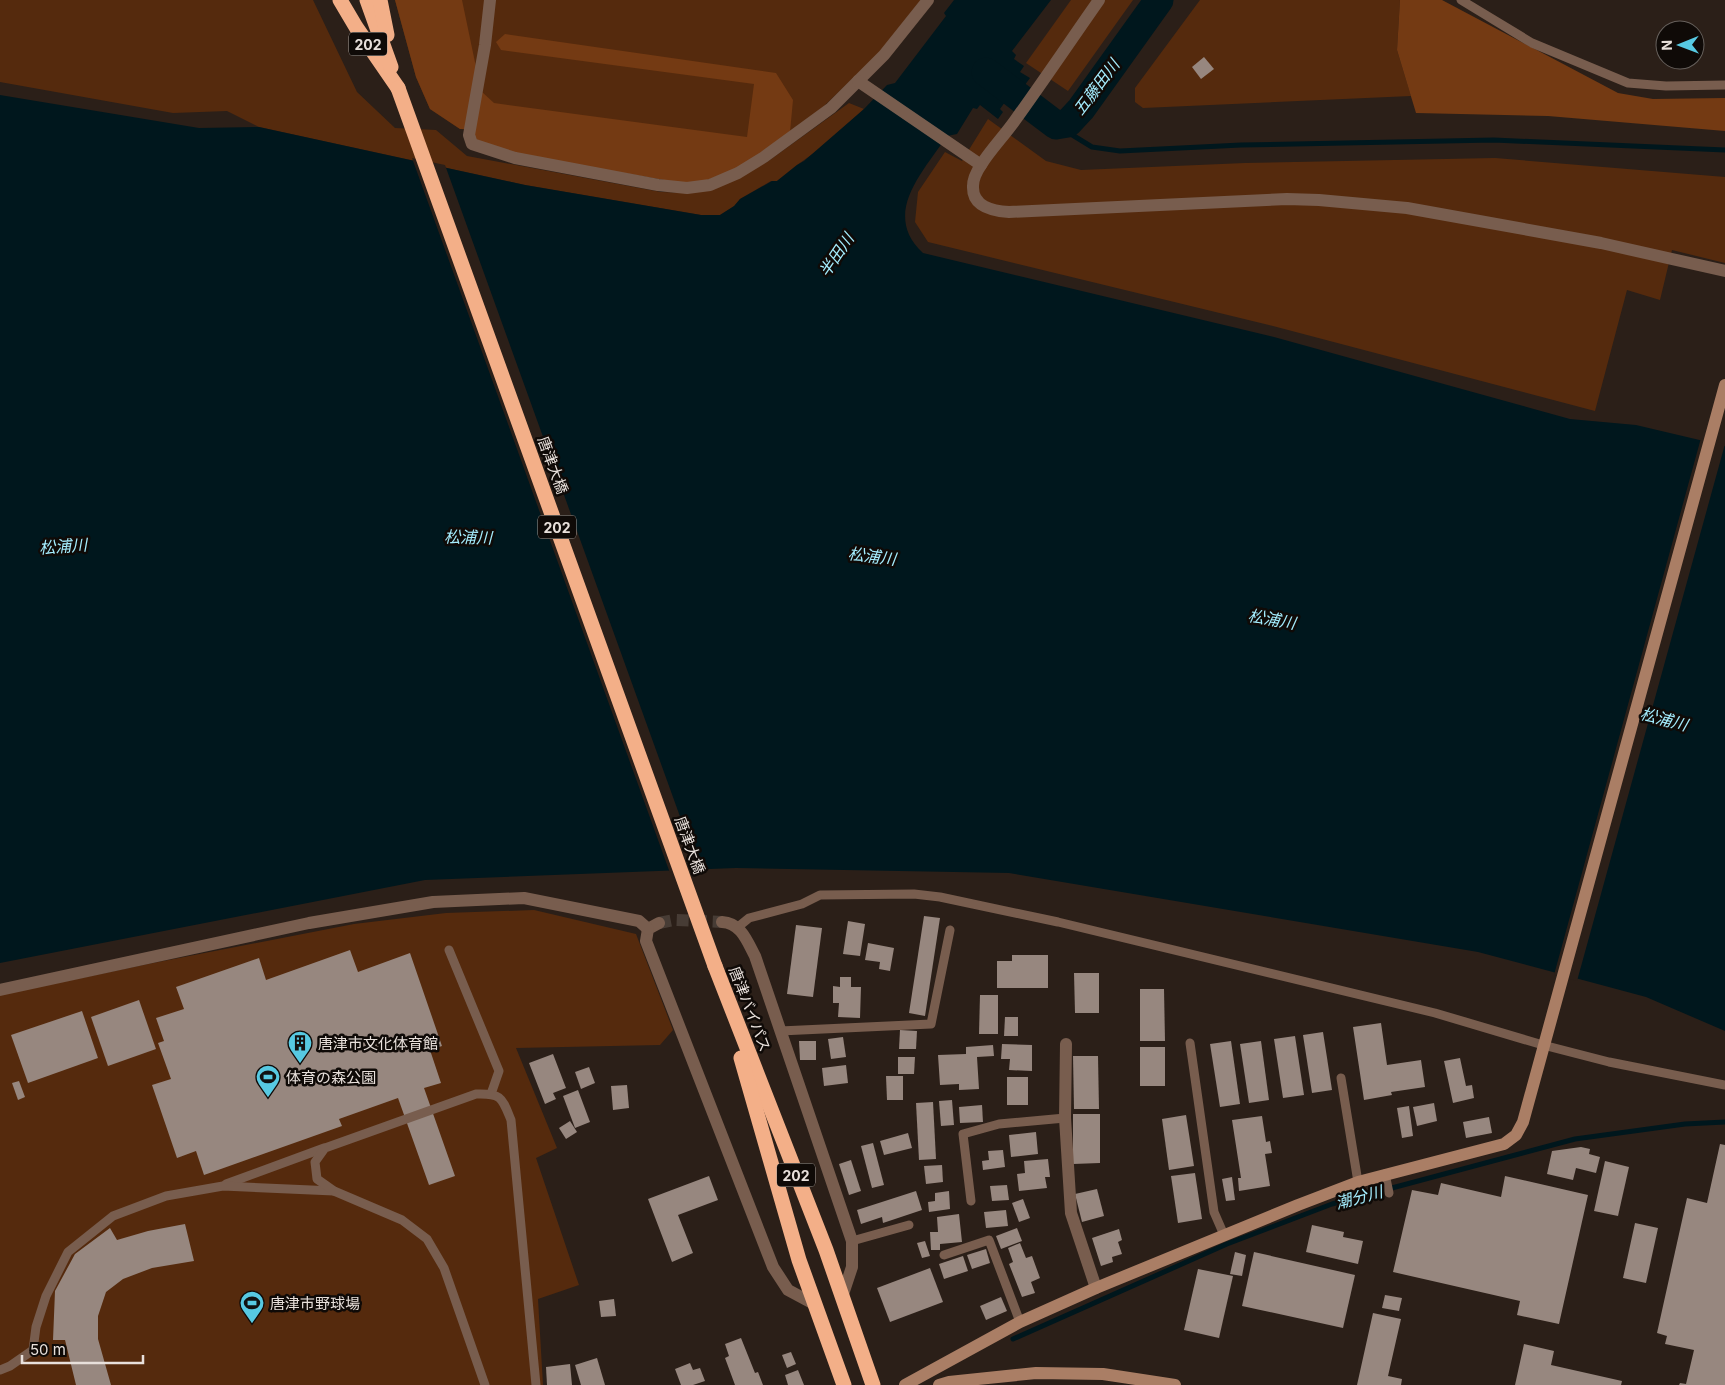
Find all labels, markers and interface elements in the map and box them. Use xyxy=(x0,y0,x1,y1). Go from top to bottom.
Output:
north arrow xyxy=(1655,20,1705,70)
road number: 202 xyxy=(349,33,387,56)
text: N xyxy=(1658,40,1675,51)
water label: 五藤田川 xyxy=(1069,54,1124,119)
water label: 半田川 xyxy=(814,228,859,280)
street label: 唐津大橋 xyxy=(534,434,572,496)
road number: 202 xyxy=(538,516,576,538)
water label: 松浦川 xyxy=(444,527,494,547)
water label: 松浦川 xyxy=(38,534,90,558)
water label: 松浦川 xyxy=(847,543,899,569)
water label: 松浦川 xyxy=(1247,605,1299,633)
water label: 松浦川 xyxy=(1638,703,1692,735)
street label: 唐津大橋 xyxy=(671,814,709,876)
street label: 唐津バイパス xyxy=(725,964,775,1054)
building icon: 唐津市文化体育館 xyxy=(287,1030,313,1064)
place label: 唐津市文化体育館 xyxy=(318,1034,438,1053)
sports icon: 体育の森公園 xyxy=(255,1064,281,1098)
place label: 体育の森公園 xyxy=(286,1068,376,1087)
road number: 202 xyxy=(777,1164,815,1186)
water label: 潮分川 xyxy=(1333,1181,1387,1213)
sports icon: 唐津市野球場 xyxy=(239,1290,265,1324)
place label: 唐津市野球場 xyxy=(270,1294,360,1313)
scale bar xyxy=(22,1332,144,1364)
text: 50 m xyxy=(30,1340,66,1359)

